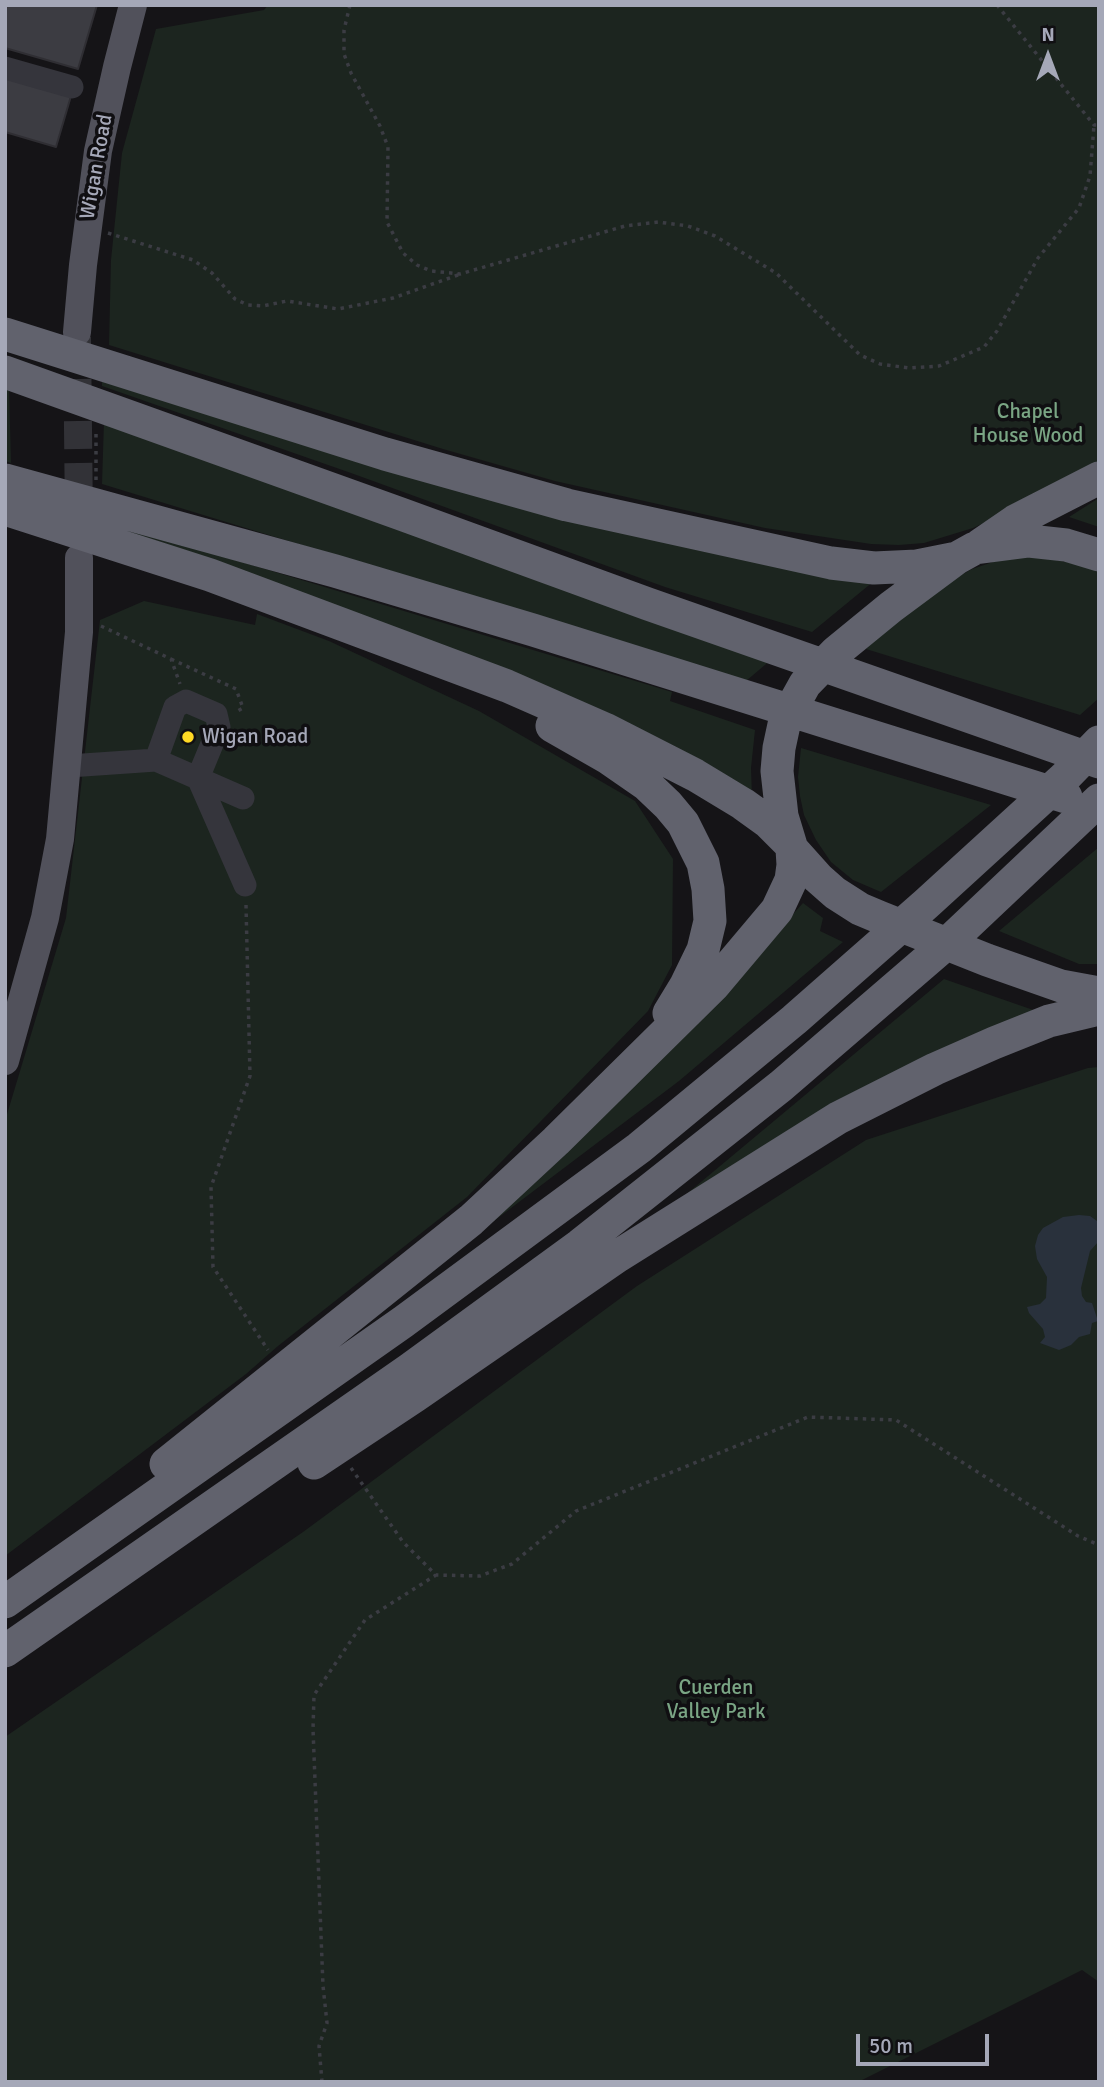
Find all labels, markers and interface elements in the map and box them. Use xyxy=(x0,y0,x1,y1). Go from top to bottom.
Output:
north arrow xyxy=(1013,21,1083,91)
text: N xyxy=(1041,23,1055,47)
street label: Wigan Road xyxy=(75,112,119,222)
park label: Chapel House Wood xyxy=(973,399,1083,449)
place label: Wigan Road xyxy=(202,724,308,750)
marker: Wigan Road xyxy=(180,729,196,745)
park label: Cuerden Valley Park xyxy=(667,1675,765,1725)
scale bar xyxy=(859,2021,992,2064)
text: 50 m xyxy=(869,2033,913,2059)

